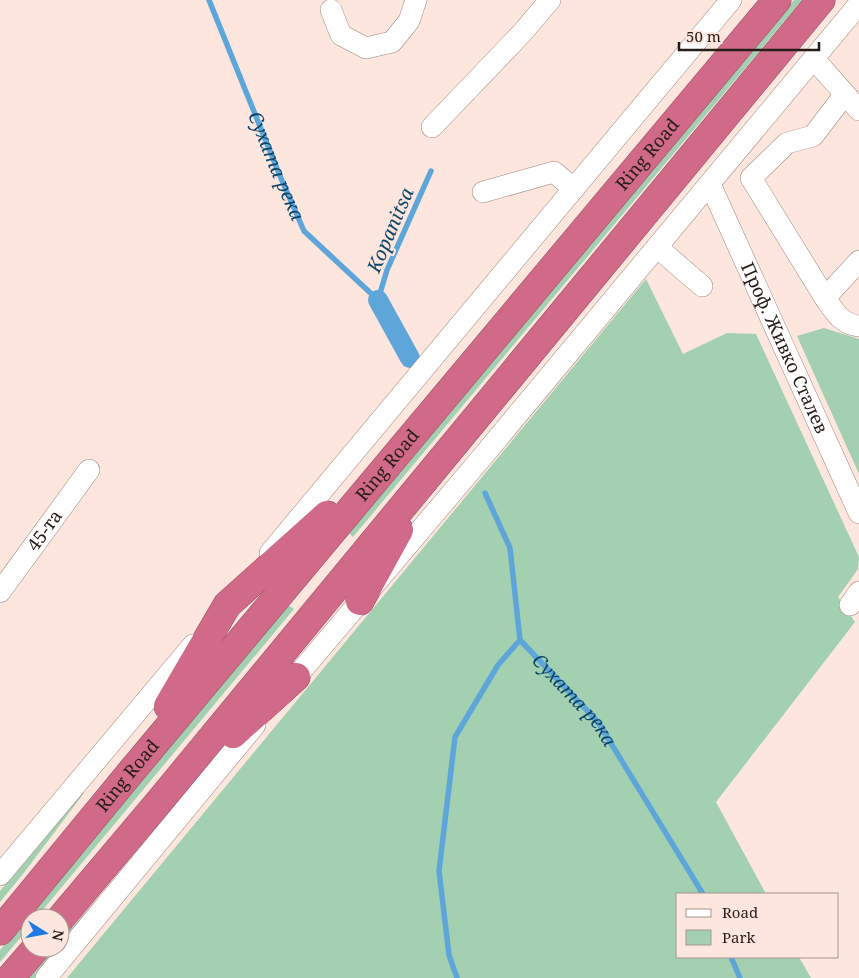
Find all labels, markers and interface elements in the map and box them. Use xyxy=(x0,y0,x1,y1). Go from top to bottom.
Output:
scale bar xyxy=(679,20,819,52)
text: 50 m xyxy=(686,26,721,46)
water label: Сухата река xyxy=(242,107,311,225)
street label: Ring Road xyxy=(610,113,684,195)
water label: Kopanitsa xyxy=(360,184,420,277)
street label: Проф. Живко Сталев xyxy=(736,258,834,437)
street label: Ring Road xyxy=(350,424,424,506)
street label: 45-та xyxy=(21,505,67,555)
water label: Сухата река xyxy=(526,648,623,751)
street label: Ring Road xyxy=(90,734,164,816)
legend xyxy=(676,893,839,958)
text: Road xyxy=(722,902,758,922)
north arrow xyxy=(20,908,70,958)
text: Park xyxy=(722,927,756,947)
text: N xyxy=(48,928,69,943)

